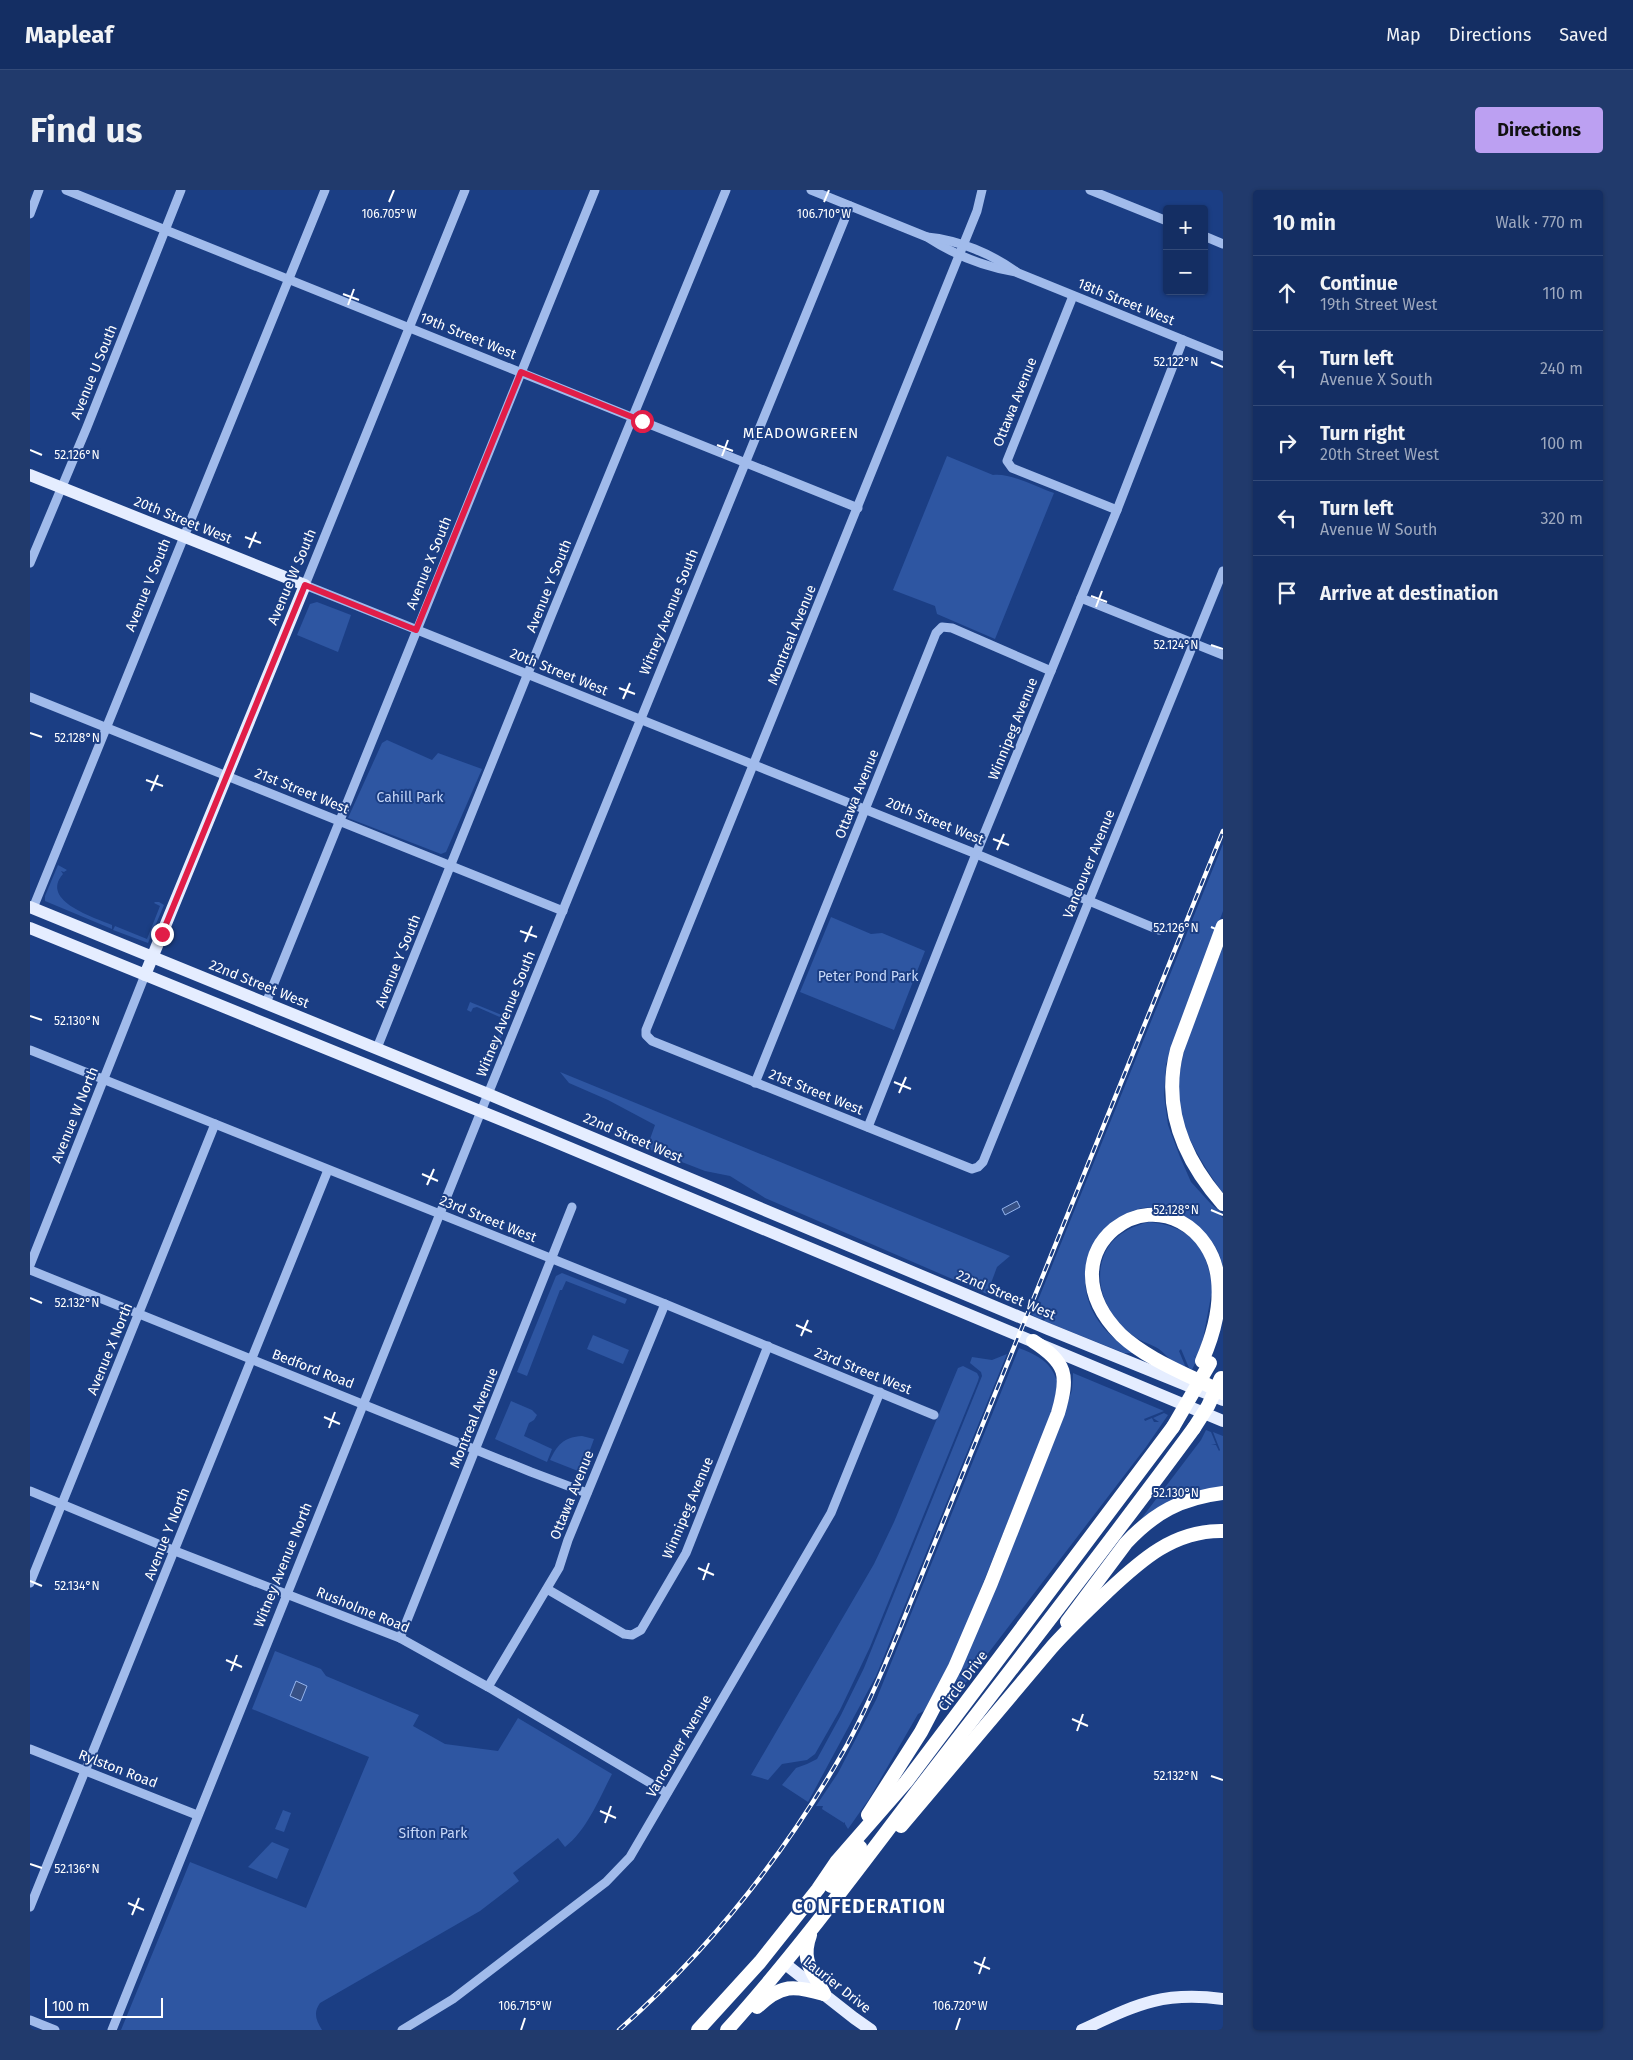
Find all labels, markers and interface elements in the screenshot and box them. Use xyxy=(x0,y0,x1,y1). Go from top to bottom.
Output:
text: Mapleaf xyxy=(25,21,113,49)
text: Map xyxy=(1386,24,1421,46)
text: Directions xyxy=(1449,24,1531,46)
text: Saved xyxy=(1559,24,1608,46)
button: Directions xyxy=(1475,107,1603,153)
text: Find us xyxy=(30,109,142,151)
map controls xyxy=(1163,205,1208,295)
button: + xyxy=(1163,205,1208,250)
text: 106.705°W xyxy=(361,207,417,221)
text: 106.710°W xyxy=(797,207,851,221)
text: 10 min xyxy=(1273,210,1336,236)
text: Walk · 770 m xyxy=(1496,213,1583,232)
button: − xyxy=(1163,250,1208,295)
text: Continue xyxy=(1320,272,1398,295)
street label: 18th Street West xyxy=(1075,275,1178,330)
icon: ahead xyxy=(1273,279,1301,307)
text: 110 m xyxy=(1542,284,1583,303)
text: 19th Street West xyxy=(1320,295,1437,314)
street label: 19th Street West xyxy=(417,309,520,363)
street label: Avenue U South xyxy=(67,322,121,422)
text: Turn left xyxy=(1320,347,1394,370)
icon: left xyxy=(1273,354,1301,382)
street label: Ottawa Avenue xyxy=(989,355,1041,449)
text: 52.122°N xyxy=(1153,355,1199,369)
text: 240 m xyxy=(1540,359,1583,378)
text: Avenue X South xyxy=(1320,370,1433,389)
route start xyxy=(631,410,654,433)
text: Turn right xyxy=(1320,422,1405,445)
district label: MEADOWGREEN xyxy=(743,424,859,442)
icon: right xyxy=(1273,429,1301,457)
text: 100 m xyxy=(1540,434,1583,453)
text: 20th Street West xyxy=(1320,445,1439,464)
text: 52.126°N xyxy=(54,448,100,462)
street label: 20th Street West xyxy=(132,493,235,548)
text: Turn left xyxy=(1320,497,1394,520)
icon: left xyxy=(1273,504,1301,532)
text: 320 m xyxy=(1540,509,1583,528)
street label: Avenue X South xyxy=(403,514,455,612)
text: Avenue W South xyxy=(1320,520,1437,539)
street label: Avenue W South xyxy=(264,526,320,628)
street label: Avenue V South xyxy=(122,536,174,634)
street label: Avenue Y South xyxy=(523,537,575,635)
street label: Witney Avenue South xyxy=(636,547,702,677)
icon: arrive xyxy=(1273,579,1301,607)
street label: Montreal Avenue xyxy=(764,582,820,688)
text: Arrive at destination xyxy=(1320,582,1499,605)
text: 52.124°N xyxy=(1153,638,1199,652)
street label: 20th Street West xyxy=(508,645,611,700)
street label: Winnipeg Avenue xyxy=(985,675,1041,783)
text: 52.128°N xyxy=(54,731,100,745)
street label: Ottawa Avenue xyxy=(831,747,883,841)
street label: 21st Street West xyxy=(252,764,353,818)
park label: Cahill Park xyxy=(377,789,444,806)
street label: 20th Street West xyxy=(884,794,987,849)
street label: Vancouver Avenue xyxy=(1059,807,1119,921)
street label: Avenue Y South xyxy=(372,912,424,1010)
text: 52.126°N xyxy=(1153,921,1199,935)
route end xyxy=(151,923,174,946)
street label: Witney Avenue South xyxy=(473,949,539,1079)
street label: 22nd Street West xyxy=(206,956,312,1012)
park label: Peter Pond Park xyxy=(818,968,919,985)
text: 52.130°N xyxy=(54,1014,100,1028)
street label: Avenue W North xyxy=(48,1065,102,1165)
street label: 21st Street West xyxy=(766,1065,867,1119)
street label: 22nd Street West xyxy=(581,1109,686,1167)
street label: 23rd Street West xyxy=(437,1192,540,1247)
text: 52.128°N xyxy=(1153,1203,1199,1217)
street label: 22nd Street West xyxy=(954,1266,1059,1324)
text: 52.132°N xyxy=(55,1296,99,1310)
street label: Avenue X North xyxy=(84,1300,136,1398)
street label: 23rd Street West xyxy=(812,1344,915,1399)
street label: Bedford Road xyxy=(270,1346,356,1392)
street label: Montreal Avenue xyxy=(446,1365,502,1471)
street label: Ottawa Avenue xyxy=(546,1448,598,1542)
street label: Winnipeg Avenue xyxy=(659,1454,717,1562)
street label: Avenue Y North xyxy=(141,1485,193,1583)
text: 52.130°N xyxy=(1153,1486,1199,1500)
street label: Witney Avenue North xyxy=(250,1500,316,1630)
text: 52.134°N xyxy=(54,1579,100,1593)
street label: Rusholme Road xyxy=(314,1584,412,1636)
street label: Circle Drive xyxy=(935,1647,991,1715)
street label: Vancouver Avenue xyxy=(643,1692,715,1800)
street label: Rylston Road xyxy=(76,1746,160,1792)
text: 52.132°N xyxy=(1154,1769,1198,1783)
park label: Sifton Park xyxy=(399,1825,468,1842)
text: 52.136°N xyxy=(54,1862,100,1876)
district label: CONFEDERATION xyxy=(792,1895,946,1918)
street label: Laurier Drive xyxy=(800,1953,874,2017)
scale bar xyxy=(45,1995,162,2018)
text: 100 m xyxy=(52,1998,89,2015)
text: 106.715°W xyxy=(498,1999,552,2013)
text: 106.720°W xyxy=(932,1999,988,2013)

